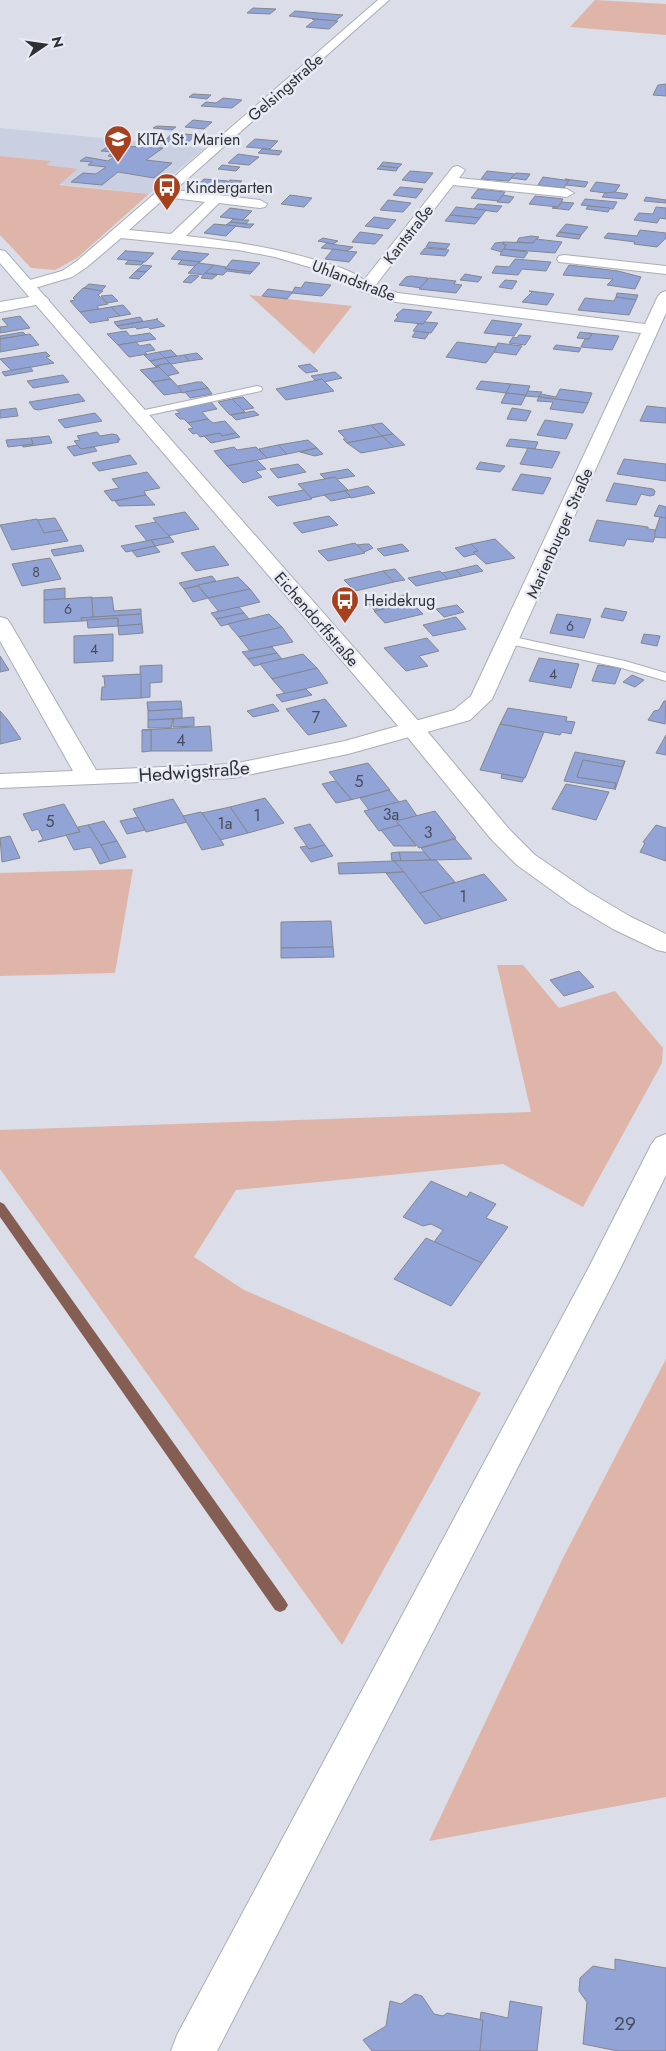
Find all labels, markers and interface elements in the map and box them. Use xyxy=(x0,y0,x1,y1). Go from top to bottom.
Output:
north arrow xyxy=(20,20,70,70)
text: N xyxy=(47,34,69,50)
street label: Gelsingstraße xyxy=(243,48,328,127)
school or university icon: KITA St. Marien xyxy=(103,124,133,163)
place label: KITA St. Marien xyxy=(137,128,240,151)
bus stop icon: Kindergarten xyxy=(152,172,182,211)
place label: Kindergarten xyxy=(186,176,273,199)
street label: Kantstraße xyxy=(378,200,439,269)
street label: Uhlandstraße xyxy=(309,254,399,307)
street label: Marienburger Straße xyxy=(520,464,599,602)
house number: 8 xyxy=(32,562,40,582)
street label: Eichendorffstraße xyxy=(269,567,364,672)
bus stop icon: Heidekrug xyxy=(330,585,360,624)
place label: Heidekrug xyxy=(364,589,435,612)
house number: 6 xyxy=(64,599,72,619)
house number: 6 xyxy=(566,616,574,636)
house number: 4 xyxy=(90,639,98,659)
house number: 4 xyxy=(549,664,557,684)
house number: 7 xyxy=(312,706,321,729)
house number: 4 xyxy=(176,729,186,752)
street label: Hedwigstraße xyxy=(138,754,251,789)
house number: 5 xyxy=(354,770,364,793)
house number: 3a xyxy=(383,803,399,826)
house number: 1 xyxy=(253,804,261,827)
house number: 5 xyxy=(45,810,55,833)
house number: 1a xyxy=(218,812,232,835)
house number: 3 xyxy=(424,821,433,844)
house number: 1 xyxy=(459,885,467,908)
house number: 29 xyxy=(614,2010,636,2037)

